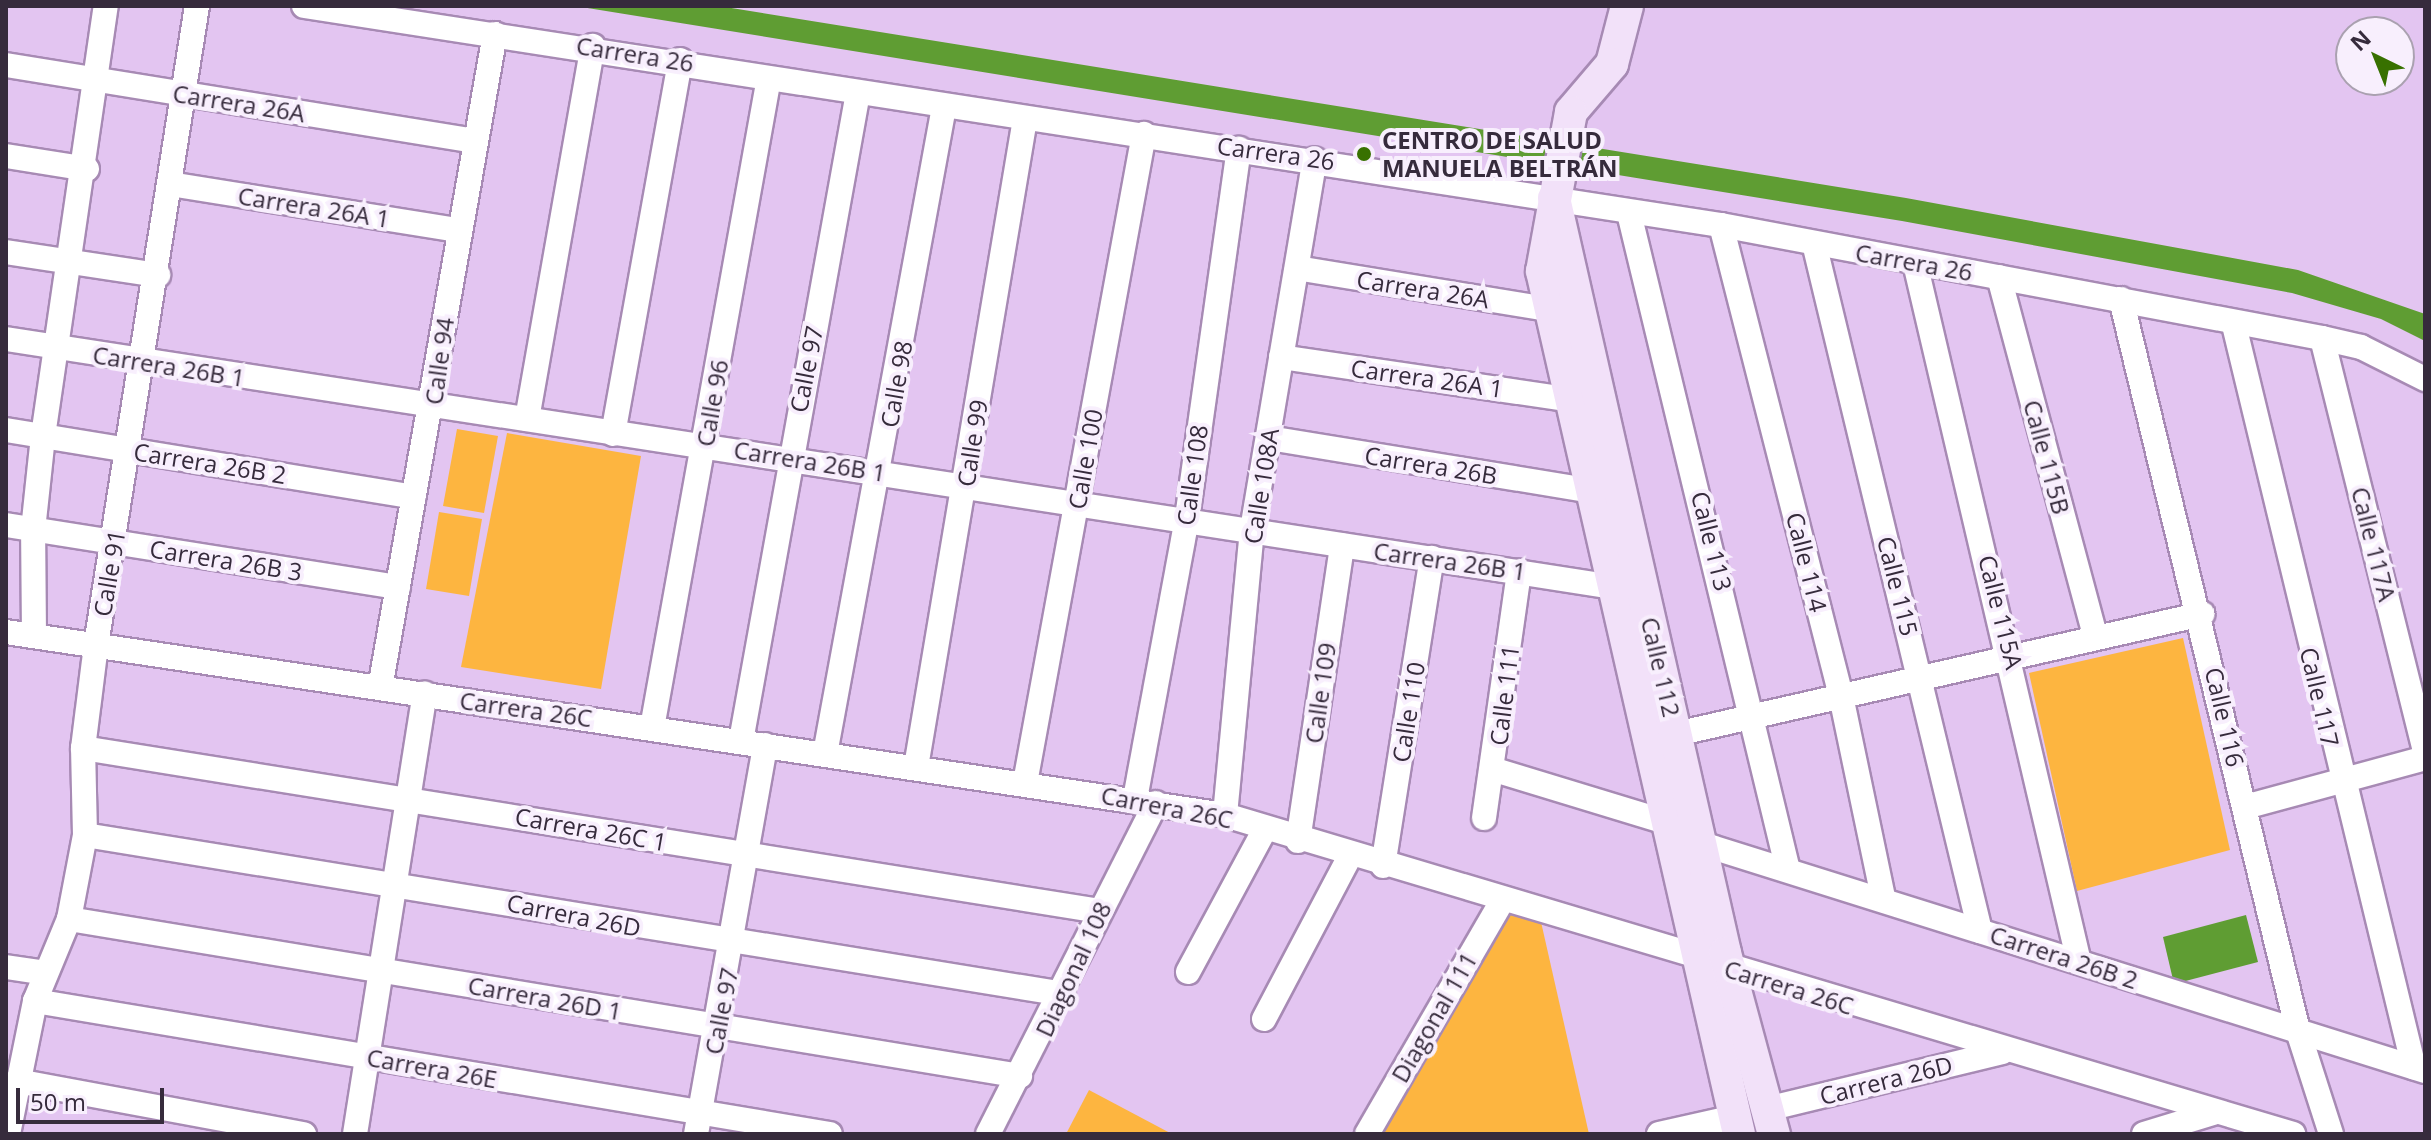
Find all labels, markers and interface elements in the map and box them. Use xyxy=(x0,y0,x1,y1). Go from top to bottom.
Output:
north arrow xyxy=(2335,16,2415,96)
text: N xyxy=(2343,23,2377,57)
street label: Carrera 26 xyxy=(574,31,696,77)
street label: Carrera 26A xyxy=(171,78,307,128)
place label: CENTRO DE SALUD MANUELA BELTRÁN xyxy=(1382,126,1618,182)
street label: Carrera 26 xyxy=(1215,131,1337,175)
marker: CENTRO DE SALUD MANUELA BELTRÁN xyxy=(1353,143,1375,165)
street label: Carrera 26A 1 xyxy=(236,181,392,233)
street label: Carrera 26 xyxy=(1853,238,1975,286)
street label: Carrera 26A xyxy=(1355,264,1491,314)
street label: Calle 94 xyxy=(419,316,459,406)
street label: Calle 97 xyxy=(783,323,829,415)
street label: Calle 98 xyxy=(874,338,918,430)
street label: Carrera 26B 1 xyxy=(91,340,247,392)
street label: Carrera 26A 1 xyxy=(1349,353,1505,403)
street label: Calle 96 xyxy=(690,357,734,449)
street label: Calle 99 xyxy=(951,397,993,489)
street label: Calle 115B xyxy=(2018,397,2076,517)
street label: Calle 100 xyxy=(1062,407,1108,511)
street label: Calle 108 xyxy=(1171,423,1213,527)
street label: Calle 108A xyxy=(1238,426,1284,546)
street label: Carrera 26B 1 xyxy=(732,435,888,487)
street label: Carrera 26B 2 xyxy=(132,437,288,489)
street label: Carrera 26B xyxy=(1363,440,1499,490)
street label: Calle 117A xyxy=(2346,484,2402,604)
street label: Calle 113 xyxy=(1686,488,1738,594)
street label: Calle 114 xyxy=(1781,509,1833,615)
street label: Calle 91 xyxy=(87,527,131,619)
street label: Calle 115 xyxy=(1872,533,1924,639)
street label: Carrera 26B 3 xyxy=(148,534,304,586)
street label: Carrera 26B 1 xyxy=(1372,536,1528,586)
street label: Calle 115A xyxy=(1973,552,2029,672)
street label: Calle 112 xyxy=(1636,614,1686,720)
street label: Calle 109 xyxy=(1299,641,1341,745)
street label: Calle 111 xyxy=(1484,643,1524,747)
street label: Calle 117 xyxy=(2295,644,2345,750)
street label: Calle 110 xyxy=(1386,660,1430,764)
street label: Calle 116 xyxy=(2200,664,2250,770)
street label: Carrera 26C xyxy=(458,685,594,733)
street label: Carrera 26C xyxy=(1099,780,1235,834)
street label: Carrera 26C 1 xyxy=(513,801,669,857)
street label: Carrera 26D xyxy=(505,888,643,942)
street label: Diagonal 108 xyxy=(1029,897,1117,1041)
street label: Carrera 26B 2 xyxy=(1986,920,2142,994)
street label: Diagonal 111 xyxy=(1385,947,1483,1087)
street label: Carrera 26C xyxy=(1721,954,1857,1020)
street label: Calle 97 xyxy=(698,965,744,1057)
street label: Carrera 26D 1 xyxy=(466,970,624,1026)
street label: Carrera 26E xyxy=(365,1042,499,1094)
street label: Carrera 26D xyxy=(1817,1050,1955,1110)
scale bar xyxy=(20,1072,168,1122)
text: 50 m xyxy=(30,1085,86,1118)

